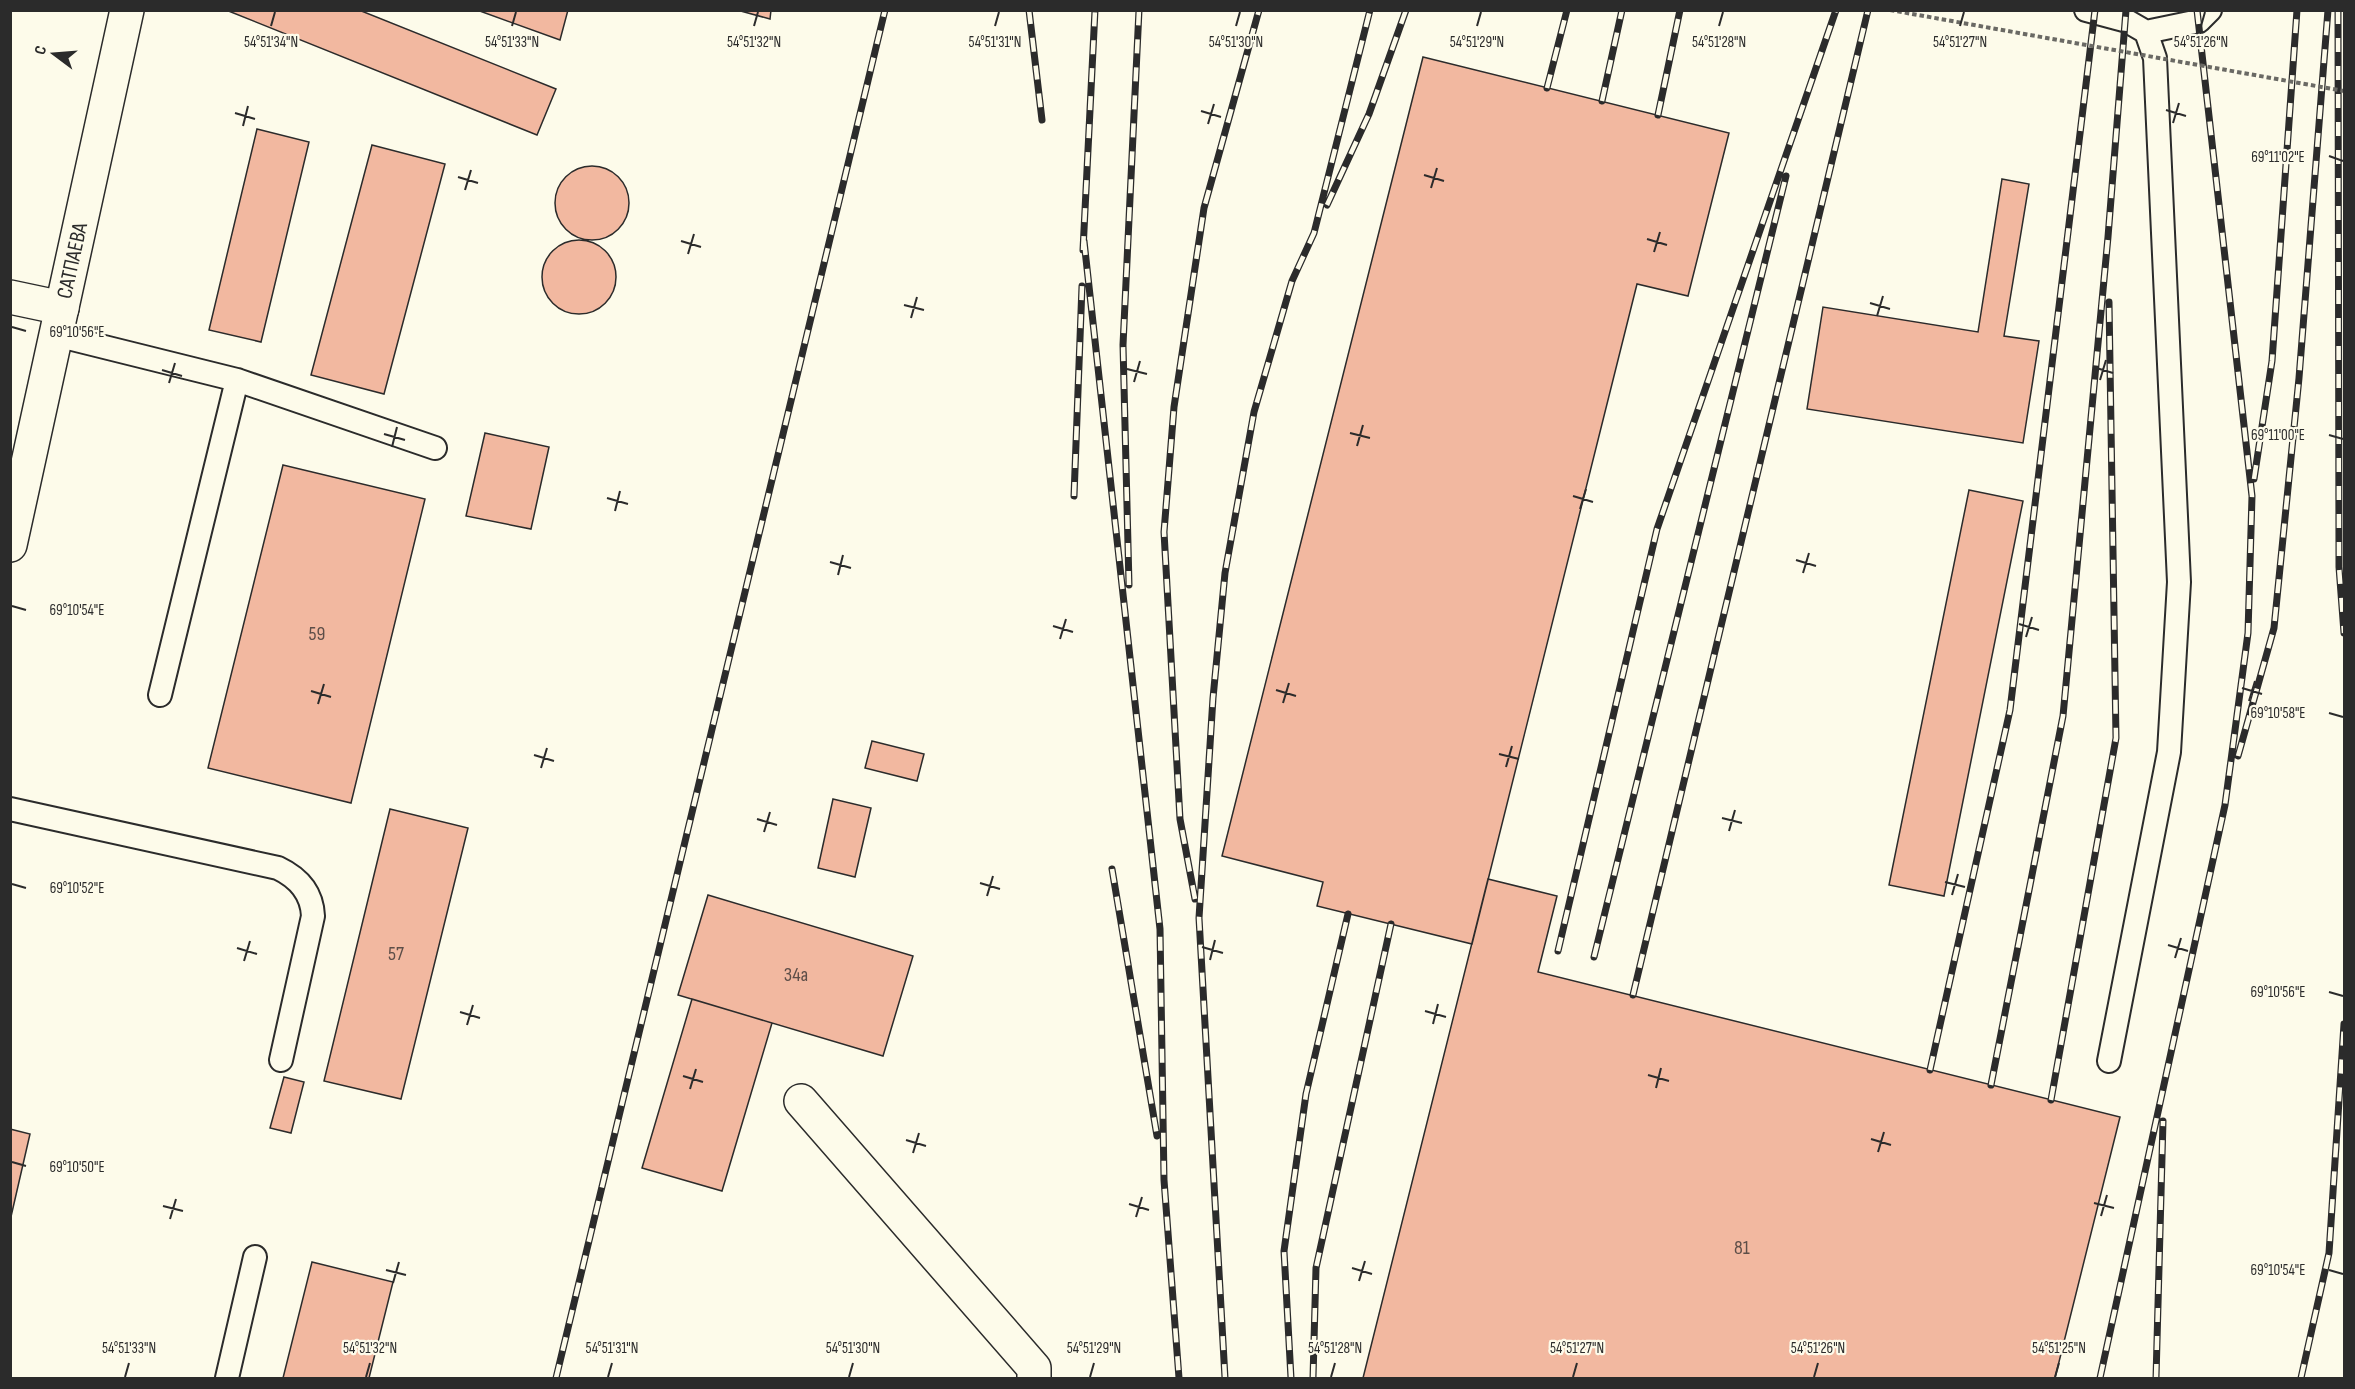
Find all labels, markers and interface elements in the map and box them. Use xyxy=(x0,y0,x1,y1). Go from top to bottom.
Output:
north arrow xyxy=(24,24,84,84)
text: 54°51'34"N xyxy=(244,33,298,52)
text: 54°51'33"N xyxy=(485,33,539,52)
text: 54°51'32"N xyxy=(727,33,781,52)
text: 54°51'31"N xyxy=(969,33,1021,52)
text: 54°51'30"N xyxy=(1209,33,1263,52)
text: 54°51'29"N xyxy=(1450,33,1504,52)
text: 54°51'28"N xyxy=(1692,33,1746,52)
text: 54°51'27"N xyxy=(1933,33,1987,52)
text: 54°51'26"N xyxy=(2174,33,2228,52)
text: С xyxy=(31,44,51,57)
text: 69°11'02"E xyxy=(2251,148,2305,167)
street label: САТПАЕВА xyxy=(51,220,94,301)
text: 69°10'56"E xyxy=(49,323,105,342)
text: 69°11'00"E xyxy=(2251,426,2305,445)
text: 69°10'54"E xyxy=(50,601,104,620)
house number: 59 xyxy=(309,622,325,646)
text: 69°10'58"E xyxy=(2251,704,2305,723)
text: 69°10'52"E xyxy=(50,879,104,898)
house number: 57 xyxy=(388,942,404,966)
house number: 34а xyxy=(784,963,808,987)
text: 69°10'56"E xyxy=(2250,983,2306,1002)
text: 69°10'50"E xyxy=(49,1158,105,1177)
house number: 81 xyxy=(1734,1236,1750,1260)
text: 69°10'54"E xyxy=(2251,1261,2305,1280)
text: 54°51'33"N xyxy=(102,1339,156,1358)
text: 54°51'32"N xyxy=(343,1339,397,1358)
text: 54°51'31"N xyxy=(586,1339,638,1358)
text: 54°51'30"N xyxy=(826,1339,880,1358)
text: 54°51'29"N xyxy=(1067,1339,1121,1358)
text: 54°51'28"N xyxy=(1308,1339,1362,1358)
text: 54°51'27"N xyxy=(1550,1339,1604,1358)
text: 54°51'26"N xyxy=(1791,1339,1845,1358)
text: 54°51'25"N xyxy=(2032,1339,2086,1358)

